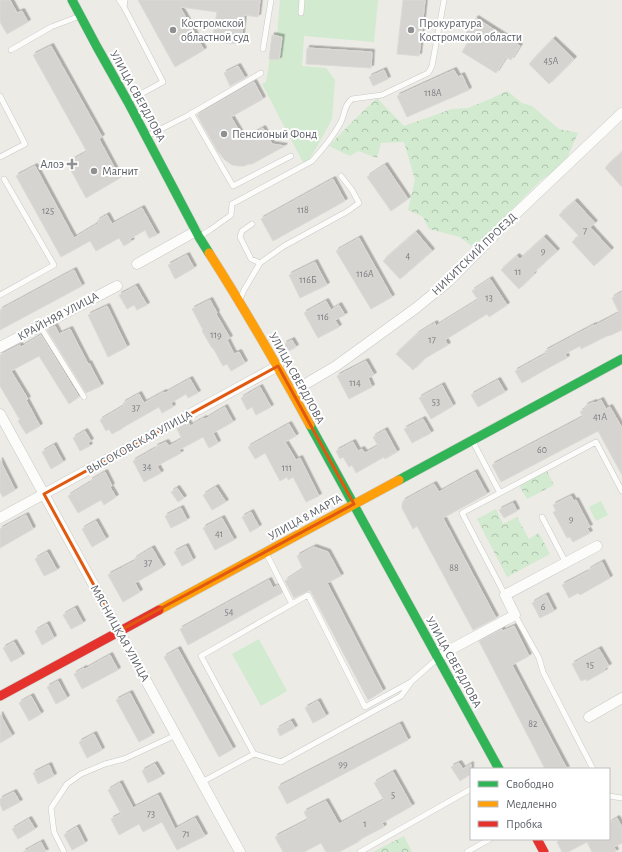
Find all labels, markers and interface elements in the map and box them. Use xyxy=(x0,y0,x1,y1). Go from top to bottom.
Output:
place label: Костромской областной суд xyxy=(181,17,249,44)
place label: Прокуратура Костромской области xyxy=(419,17,522,43)
marker: Костромской областной суд xyxy=(168,25,178,35)
marker: Прокуратура Костромской области xyxy=(406,25,416,35)
street label: УЛИЦА СВЕРДЛОВА xyxy=(108,48,168,144)
house number: 45А xyxy=(544,56,559,66)
house number: 118А xyxy=(424,88,442,98)
place label: Пенсионый Фонд xyxy=(232,128,317,140)
marker: Пенсионый Фонд xyxy=(219,129,229,139)
place label: Алоэ xyxy=(40,158,64,170)
marker: Алоэ xyxy=(67,159,77,169)
place label: Магнит xyxy=(102,165,139,177)
marker: Магнит xyxy=(89,166,99,176)
house number: 118 xyxy=(297,205,309,215)
house number: 125 xyxy=(42,206,54,216)
street label: НИКИТСКИЙ ПРОЕЗД xyxy=(429,210,519,298)
house number: 7 xyxy=(583,226,587,236)
house number: 9 xyxy=(541,246,546,256)
house number: 4 xyxy=(406,251,411,261)
house number: 11 xyxy=(515,267,521,277)
house number: 116А xyxy=(356,269,374,279)
house number: 116Б xyxy=(299,275,317,285)
street label: КРАЙНЯЯ УЛИЦА xyxy=(15,289,101,342)
house number: 13 xyxy=(485,293,493,303)
house number: 116 xyxy=(317,312,329,322)
house number: 119 xyxy=(210,330,222,340)
street label: УЛИЦА СВЕРДЛОВА xyxy=(267,330,327,426)
house number: 17 xyxy=(428,335,436,345)
house number: 114 xyxy=(349,378,361,388)
house number: 53 xyxy=(432,397,440,407)
house number: 37 xyxy=(132,403,140,413)
street label: ВЫСОКОВСКАЯ УЛИЦА xyxy=(84,408,194,476)
house number: 41А xyxy=(593,412,607,422)
house number: 60 xyxy=(537,445,547,455)
house number: 34 xyxy=(143,462,152,472)
house number: 111 xyxy=(282,463,292,473)
street label: УЛИЦА 8 МАРТА xyxy=(266,492,344,542)
house number: 9 xyxy=(569,514,574,524)
house number: 41 xyxy=(215,529,223,539)
house number: 37 xyxy=(144,558,152,568)
house number: 88 xyxy=(449,563,459,573)
street label: МЯСНИЦКАЯ УЛИЦА xyxy=(88,583,152,683)
house number: 6 xyxy=(541,602,546,612)
house number: 54 xyxy=(225,607,234,617)
street label: УЛИЦА СВЕРДЛОВА xyxy=(424,614,484,710)
house number: 15 xyxy=(586,660,594,670)
house number: 82 xyxy=(528,719,538,729)
house number: 99 xyxy=(338,759,348,769)
legend xyxy=(470,768,610,840)
text: Свободно xyxy=(506,778,554,790)
house number: 5 xyxy=(391,790,395,800)
text: Медленно xyxy=(506,798,557,810)
house number: 73 xyxy=(147,809,155,819)
text: Пробка xyxy=(506,818,543,830)
house number: 1 xyxy=(363,819,367,829)
house number: 71 xyxy=(182,829,190,839)

